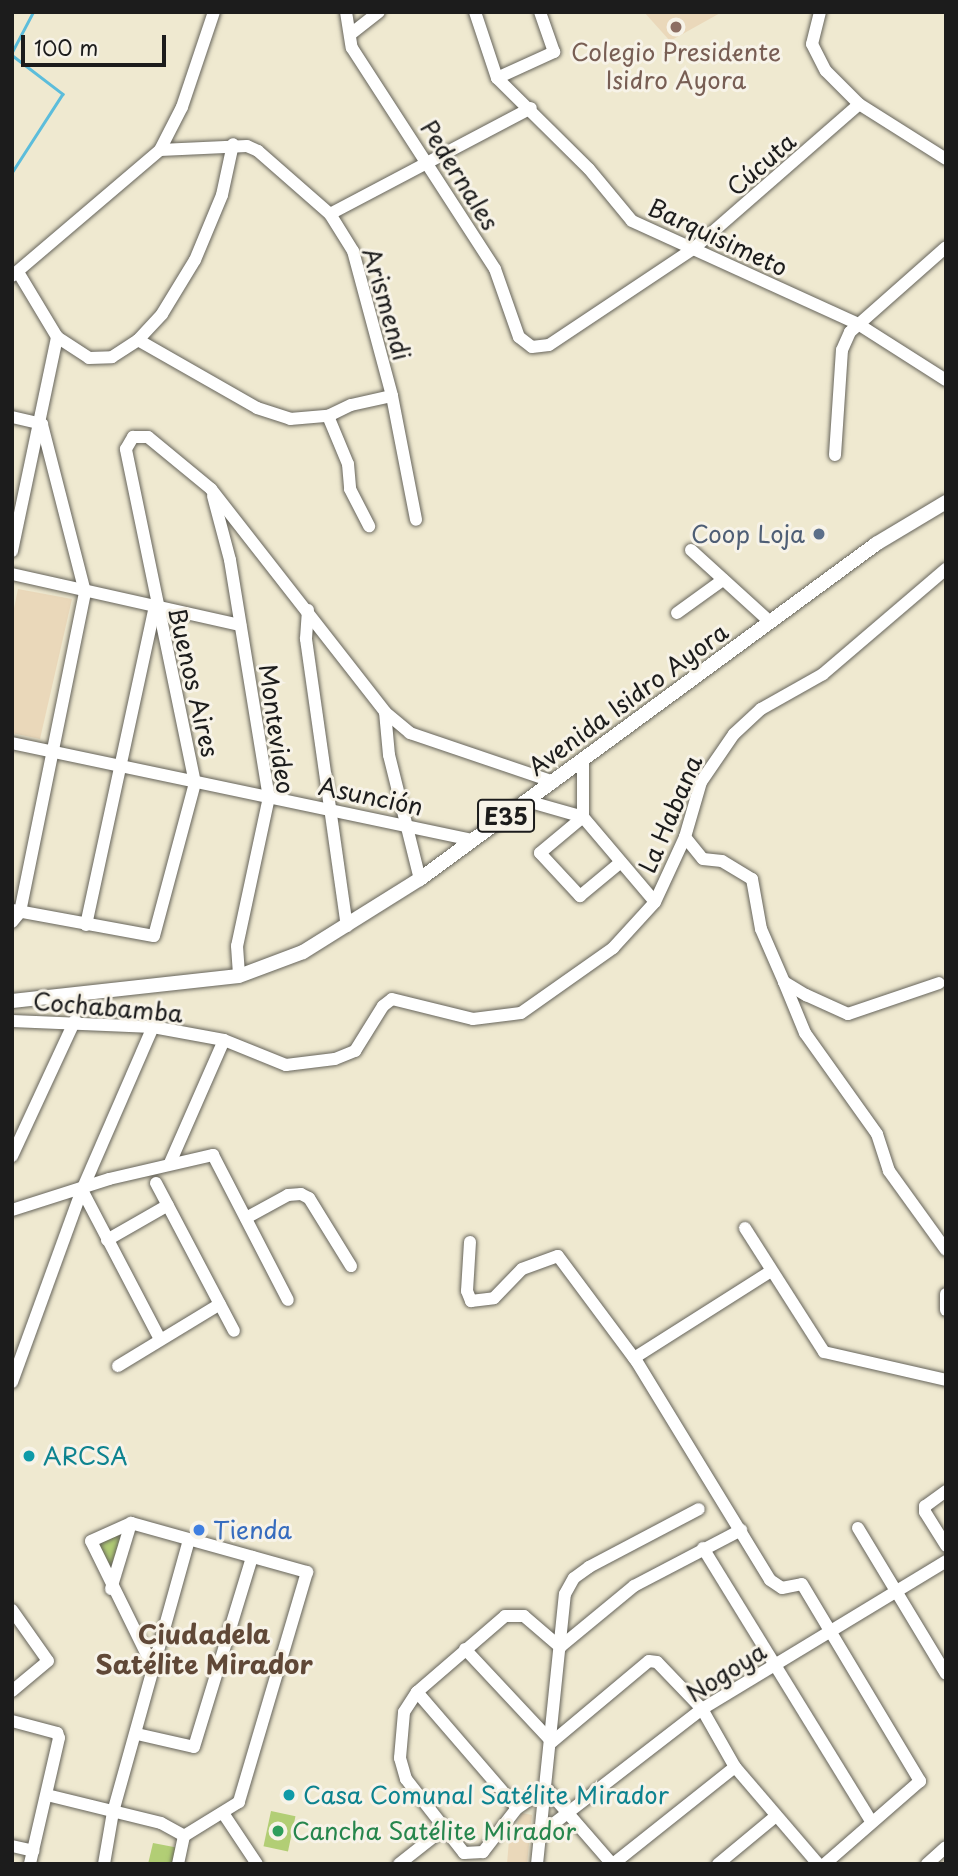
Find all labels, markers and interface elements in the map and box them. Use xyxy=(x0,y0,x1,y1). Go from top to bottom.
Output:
marker: Colegio Presidente Isidro Ayora xyxy=(668,19,684,35)
scale bar xyxy=(24,21,170,65)
text: 100 m xyxy=(34,31,98,63)
place label: Colegio Presidente Isidro Ayora xyxy=(570,38,782,94)
street label: Pedernales xyxy=(415,115,505,235)
street label: Cúcuta xyxy=(721,126,801,202)
street label: Barquisimeto xyxy=(644,192,792,282)
street label: Arismendi xyxy=(357,244,417,364)
place label: Coop Loja xyxy=(691,520,805,548)
marker: Coop Loja xyxy=(811,526,827,542)
street label: Buenos Aires xyxy=(163,604,225,760)
street label: Avenida Isidro Ayora xyxy=(522,617,734,781)
street label: Montevideo xyxy=(254,662,300,796)
street label: La Habana xyxy=(632,750,708,878)
street label: Asunción xyxy=(316,771,426,821)
road number: E35 xyxy=(476,796,536,836)
street label: Cochabamba xyxy=(32,986,184,1028)
place label: ARCSA xyxy=(43,1442,128,1470)
marker: ARCSA xyxy=(21,1448,37,1464)
place label: Tienda xyxy=(213,1516,292,1544)
marker: Tienda xyxy=(191,1522,207,1538)
district label: Ciudadela Satélite Mirador xyxy=(95,1618,313,1680)
street label: Nogoya xyxy=(681,1636,771,1708)
place label: Casa Comunal Satélite Mirador xyxy=(303,1781,669,1809)
marker: Casa Comunal Satélite Mirador xyxy=(281,1787,297,1803)
place label: Cancha Satélite Mirador xyxy=(292,1817,577,1845)
marker: Cancha Satélite Mirador xyxy=(270,1823,286,1839)

